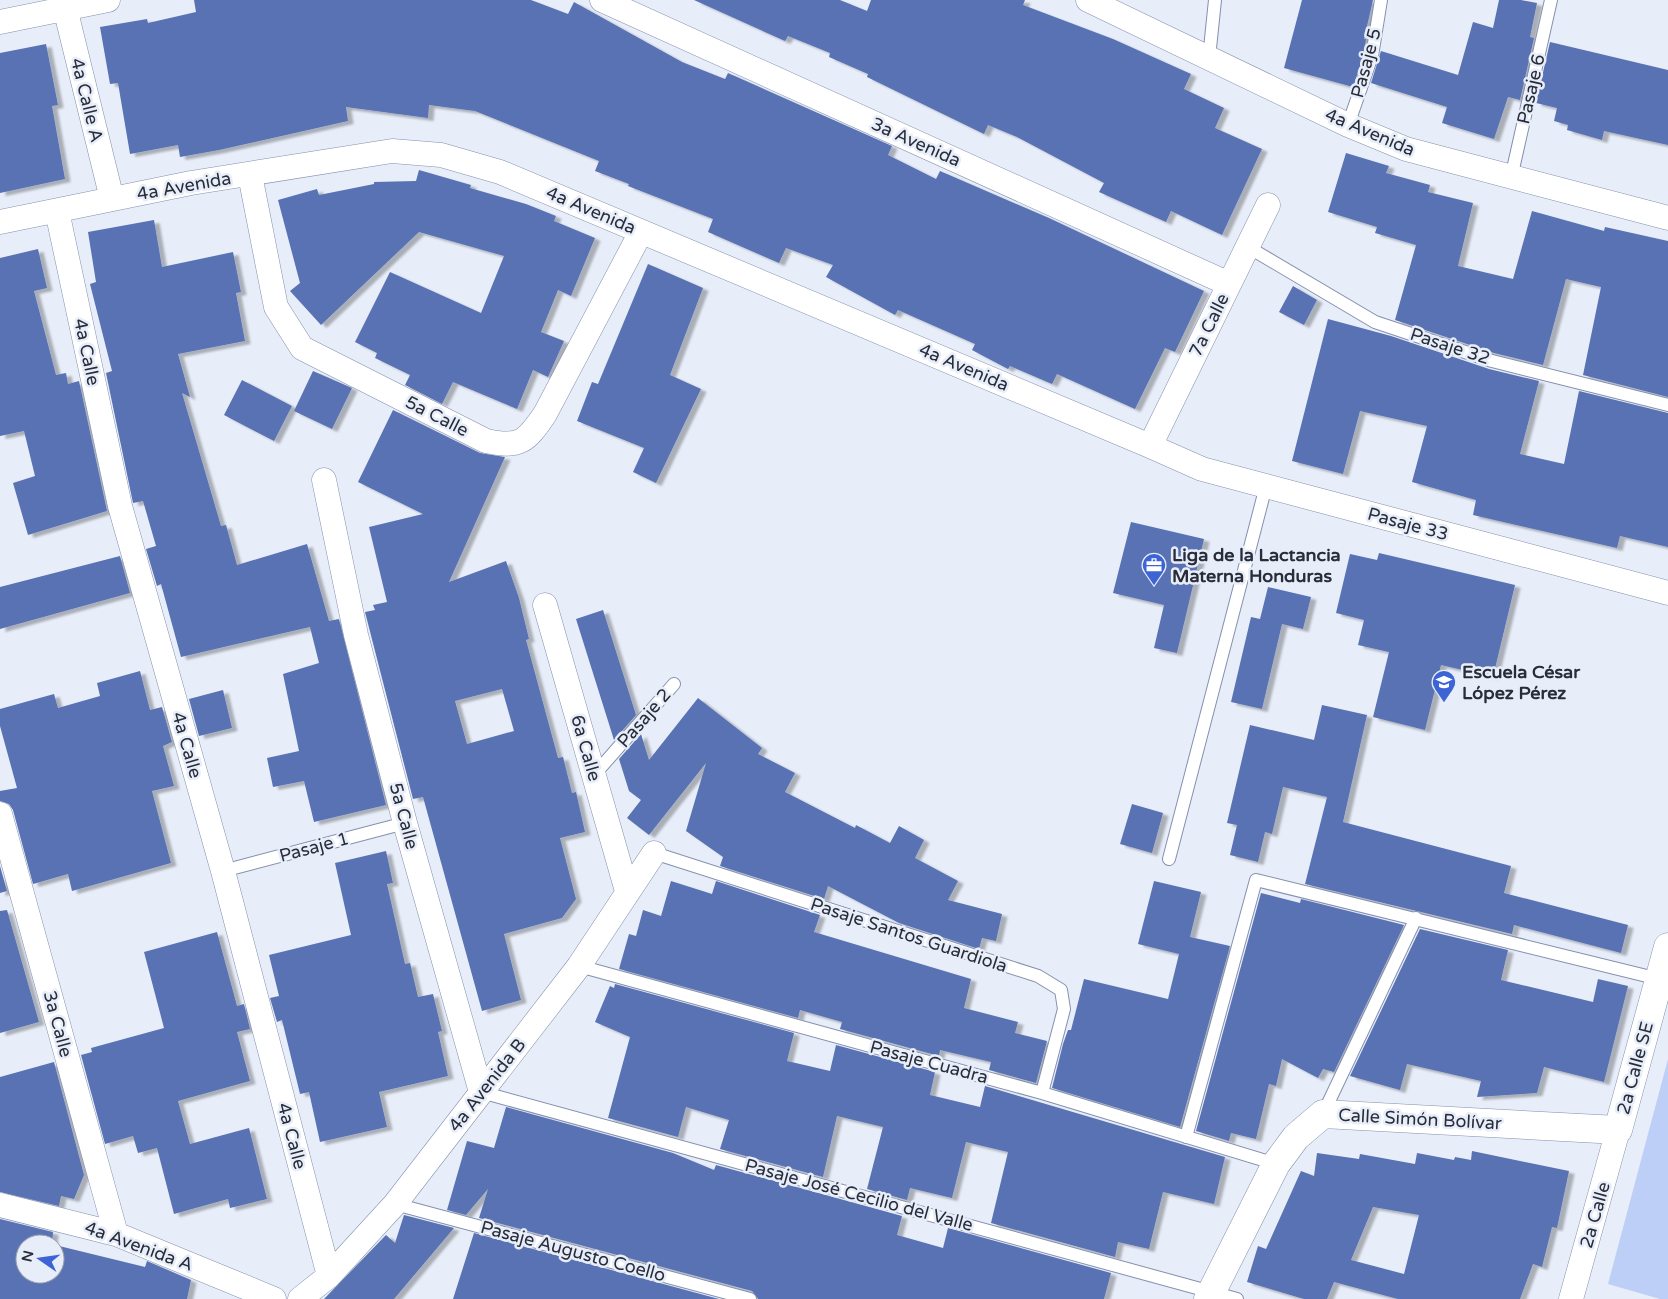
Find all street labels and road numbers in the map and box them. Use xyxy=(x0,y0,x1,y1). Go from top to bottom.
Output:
street label: Pasaje 5 xyxy=(1346,26,1386,100)
street label: Pasaje 6 xyxy=(1512,52,1550,126)
street label: 4a Calle A xyxy=(66,56,108,144)
street label: 4a Avenida xyxy=(1322,103,1418,161)
street label: 3a Avenida xyxy=(868,113,964,171)
street label: 4a Avenida xyxy=(135,167,233,205)
street label: 4a Avenida xyxy=(543,181,639,239)
street label: 7a Calle xyxy=(1184,290,1234,360)
street label: 4a Calle xyxy=(69,317,105,387)
street label: Pasaje 32 xyxy=(1407,323,1493,369)
street label: 4a Avenida xyxy=(916,338,1012,396)
street label: 5a Calle xyxy=(402,391,472,441)
street label: Pasaje 33 xyxy=(1365,503,1451,545)
street label: Pasaje 2 xyxy=(612,684,676,752)
street label: 4a Calle xyxy=(167,709,207,781)
street label: 6a Calle xyxy=(566,712,606,784)
street label: 5a Calle xyxy=(385,780,423,852)
street label: Pasaje 1 xyxy=(277,827,351,867)
street label: Pasaje Santos Guardiola xyxy=(808,893,1010,977)
street label: 3a Calle xyxy=(39,988,77,1060)
street label: 2a Calle SE xyxy=(1612,1019,1658,1117)
street label: 4a Avenida B xyxy=(444,1034,530,1136)
street label: Pasaje Cuadra xyxy=(867,1036,991,1088)
street label: 4a Calle xyxy=(273,1100,311,1172)
street label: Calle Simón Bolívar xyxy=(1338,1104,1502,1134)
street label: Pasaje José Cecilio del Valle xyxy=(742,1154,976,1236)
street label: 2a Calle xyxy=(1575,1179,1615,1251)
street label: 4a Avenida A xyxy=(82,1216,196,1276)
street label: Pasaje Augusto Coello xyxy=(478,1216,668,1286)

